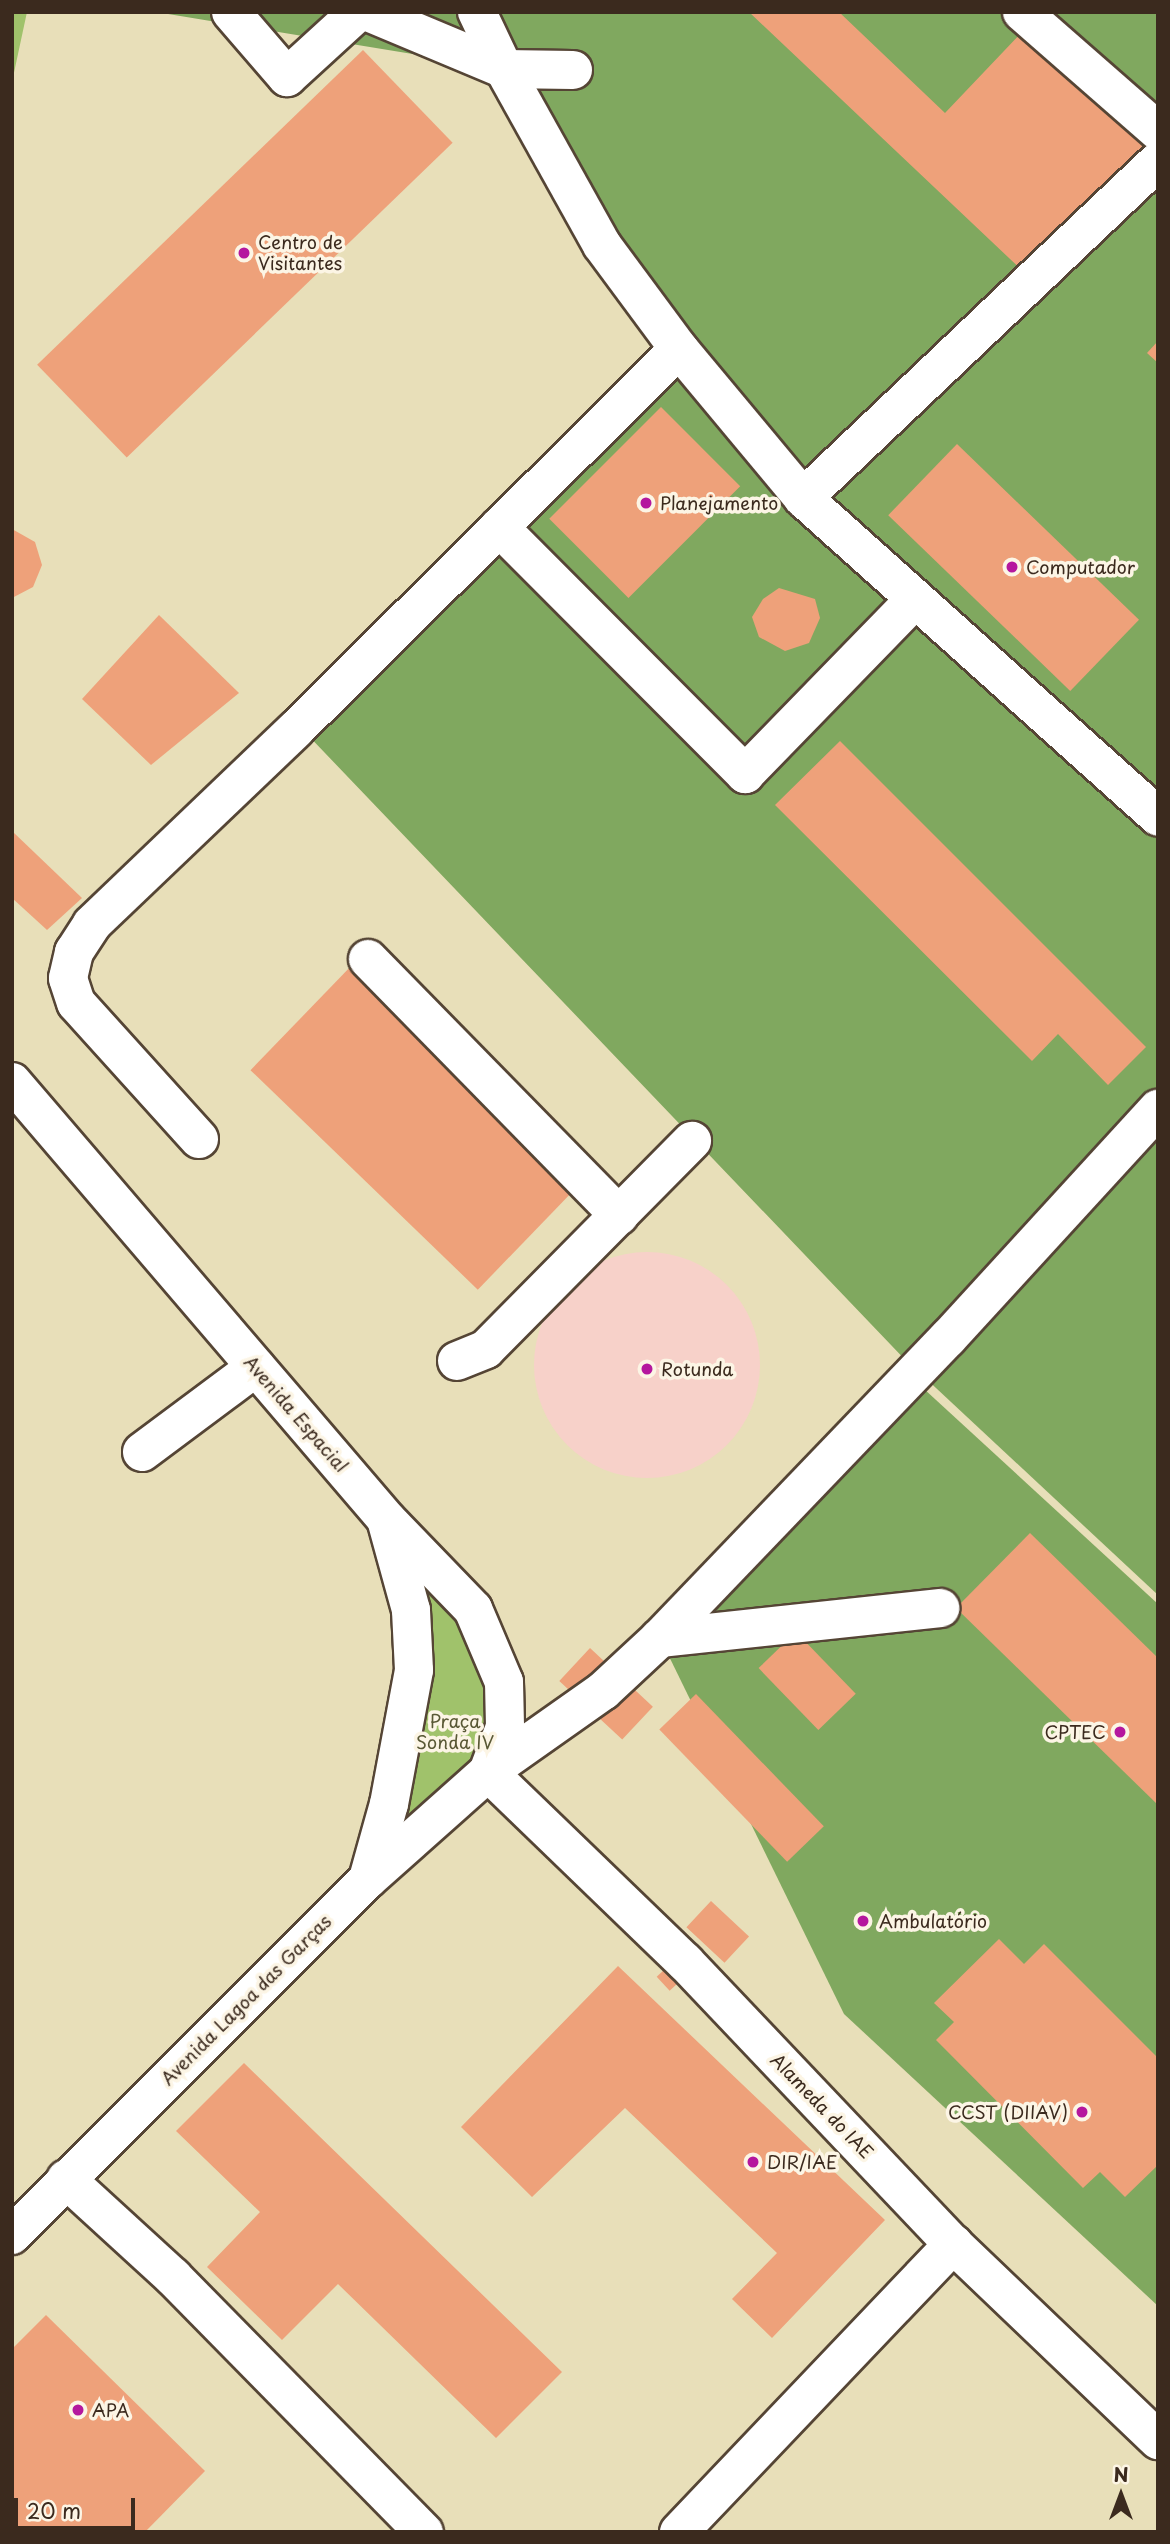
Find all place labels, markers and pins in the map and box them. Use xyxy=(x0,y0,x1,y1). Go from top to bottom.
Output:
place label: Centro de Visitantes xyxy=(258,232,343,274)
marker: Centro de Visitantes xyxy=(236,245,252,261)
place label: Planejamento xyxy=(660,492,778,514)
marker: Planejamento xyxy=(638,495,654,511)
place label: Computador xyxy=(1026,556,1135,578)
marker: Computador xyxy=(1004,559,1020,575)
place label: Rotunda xyxy=(661,1358,733,1380)
marker: Rotunda xyxy=(639,1361,655,1377)
place label: CPTEC xyxy=(1044,1721,1106,1743)
marker: CPTEC xyxy=(1112,1724,1128,1740)
place label: Ambulatório xyxy=(879,1910,987,1932)
marker: Ambulatório xyxy=(853,1911,873,1931)
place label: CCST (DIIAV) xyxy=(948,2101,1068,2123)
marker: CCST (DIIAV) xyxy=(1074,2104,1090,2120)
place label: DIR/IAE xyxy=(767,2151,837,2173)
marker: DIR/IAE xyxy=(745,2154,761,2170)
place label: APA xyxy=(92,2399,129,2421)
marker: APA xyxy=(70,2402,86,2418)

